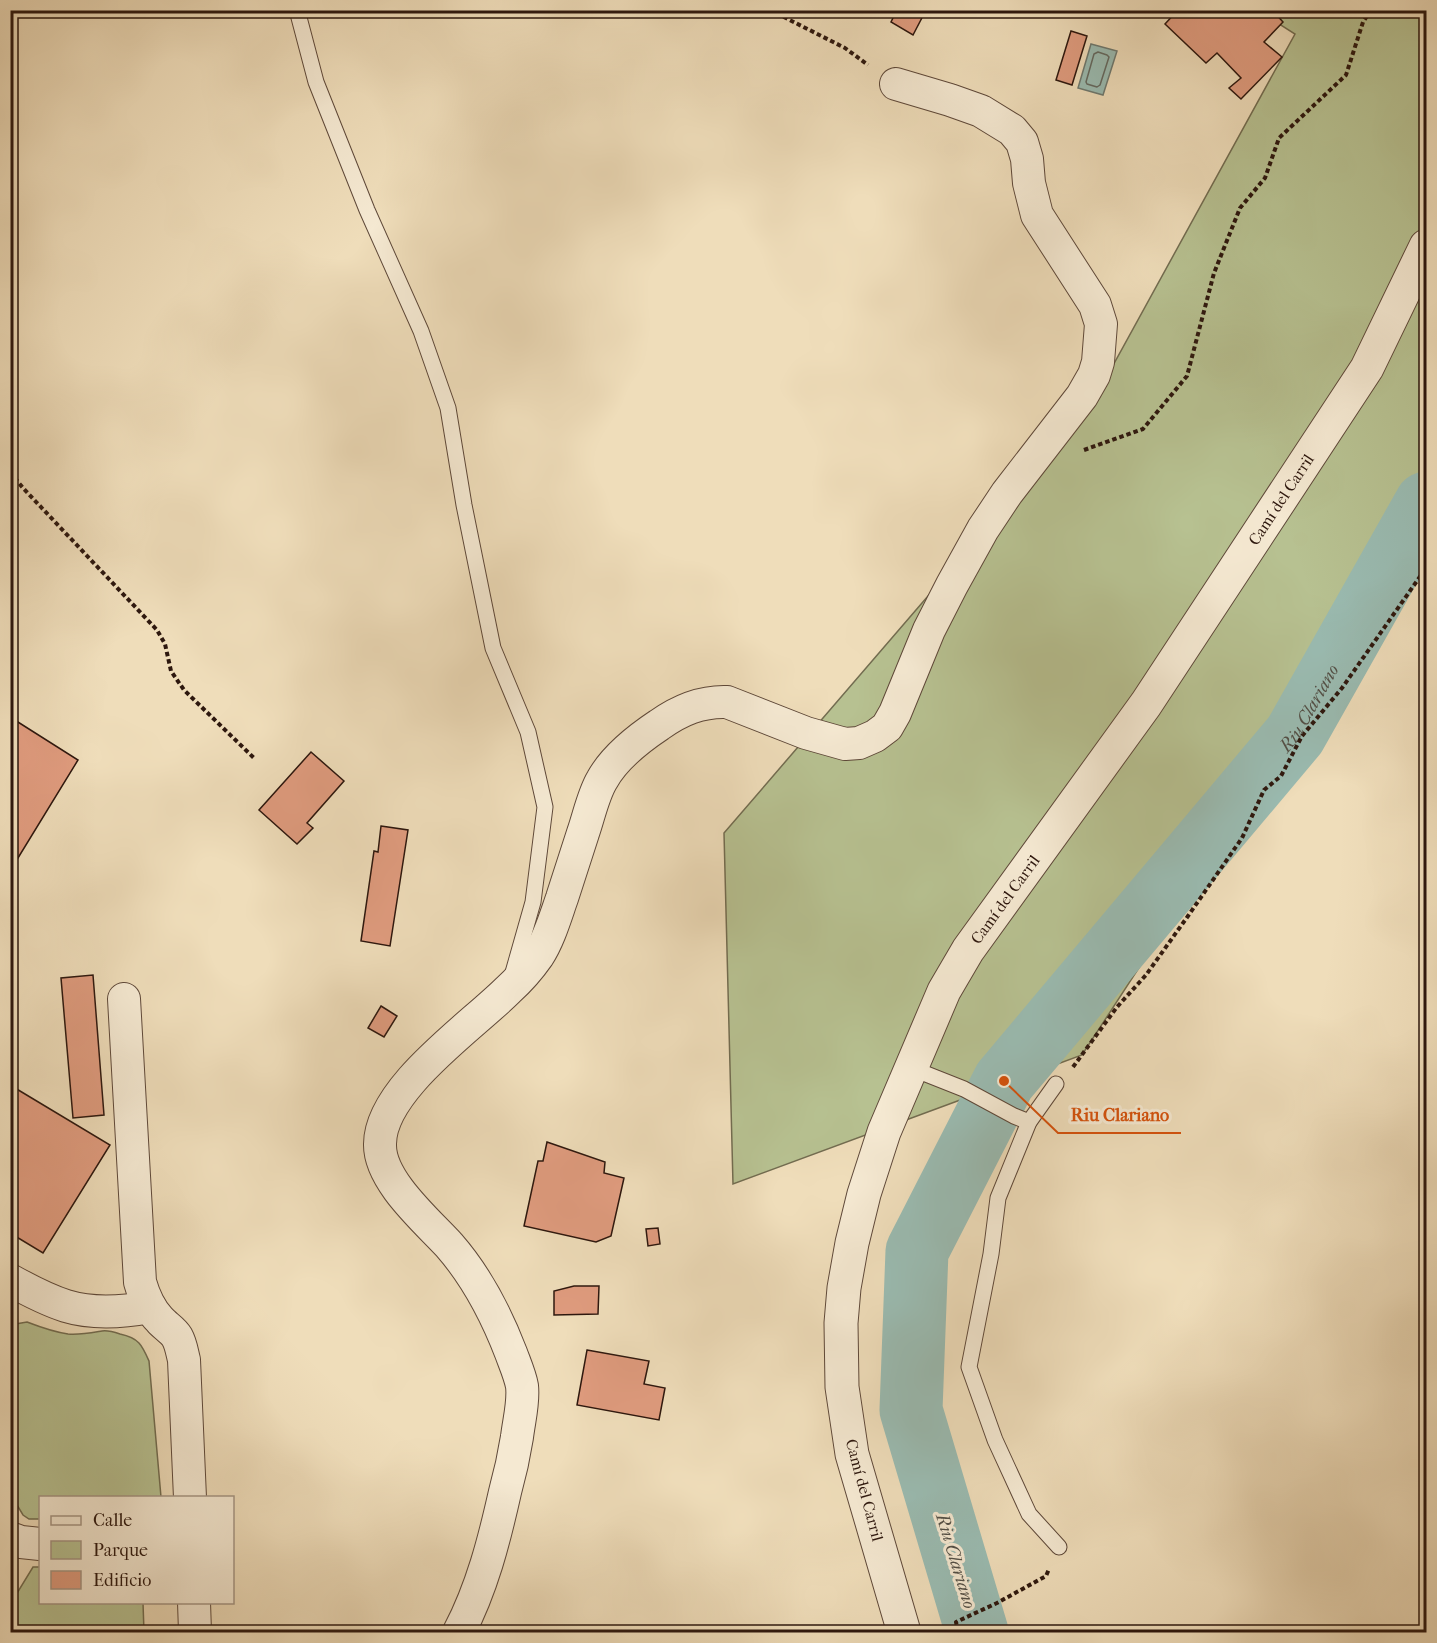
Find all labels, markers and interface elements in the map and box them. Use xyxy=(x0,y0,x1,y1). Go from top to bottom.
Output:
street label: Camí del Carril xyxy=(1244,450,1318,549)
water label: Riu Clariano xyxy=(1275,661,1344,757)
street label: Camí del Carril xyxy=(967,851,1044,948)
callout: Riu Clariano xyxy=(1058,1097,1181,1133)
text: Riu Clariano xyxy=(1071,1105,1169,1126)
street label: Camí del Carril xyxy=(842,1437,887,1544)
legend xyxy=(39,1496,234,1604)
text: Calle xyxy=(93,1510,132,1531)
water label: Riu Clariano xyxy=(931,1510,980,1611)
text: Parque xyxy=(93,1540,148,1561)
text: Edificio xyxy=(93,1570,151,1591)

